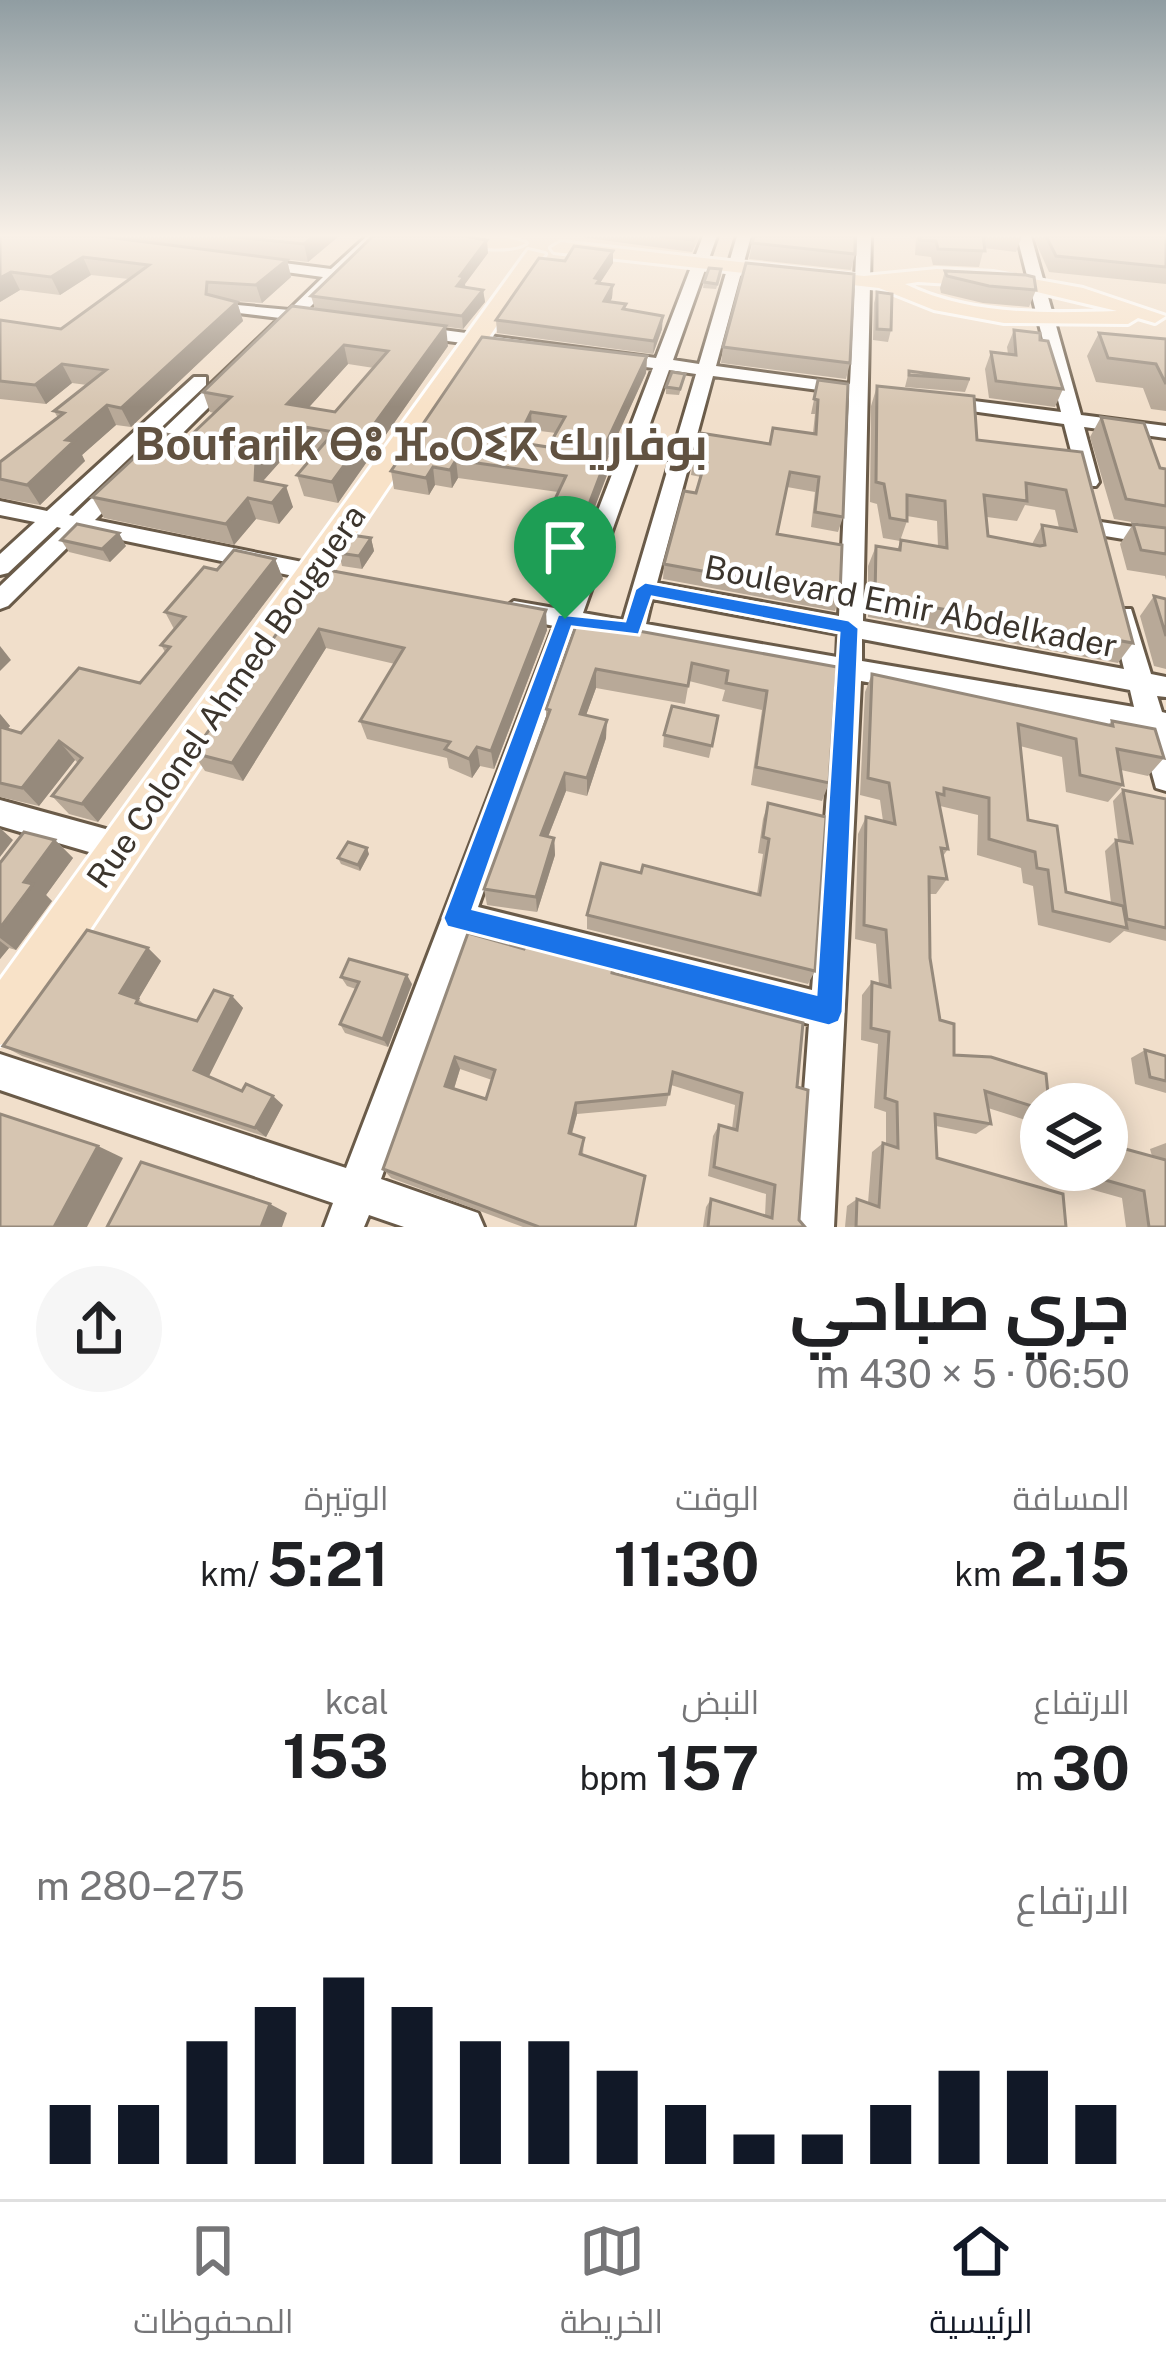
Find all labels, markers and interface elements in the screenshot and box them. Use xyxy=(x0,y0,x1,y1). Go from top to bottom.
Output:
district label: Boufarik ⴱⵓ ⴼⴰⵔⵉⴽ بوفاريك xyxy=(134,417,708,472)
pin xyxy=(514,496,616,619)
street label: Rue Colonel Ahmed Bouguera xyxy=(79,497,373,895)
icon: arrive xyxy=(532,514,598,580)
street label: Boulevard Emir Abdelkader xyxy=(702,547,1120,665)
map controls xyxy=(1020,1083,1128,1191)
button: layers xyxy=(1020,1083,1128,1191)
button: share xyxy=(36,1266,162,1392)
text: جري صباحي xyxy=(790,1267,1130,1345)
text: 06:50 · 5 × 430 m xyxy=(816,1351,1130,1397)
text: الوتيرة xyxy=(304,1479,389,1517)
text: الوقت xyxy=(675,1479,759,1517)
text: المسافة xyxy=(1013,1479,1130,1517)
text: 5:21 xyxy=(267,1529,389,1600)
text: 11:30 xyxy=(613,1529,759,1600)
text: 2.15 xyxy=(1010,1529,1130,1600)
text: /km xyxy=(200,1555,267,1593)
text: km xyxy=(954,1555,1010,1593)
text: kcal xyxy=(325,1683,389,1721)
text: النبض xyxy=(682,1683,759,1721)
text: الارتفاع xyxy=(1033,1683,1130,1721)
text: 153 xyxy=(283,1721,389,1792)
text: 157 xyxy=(656,1733,759,1804)
text: 30 xyxy=(1052,1733,1130,1804)
text: bpm xyxy=(580,1759,656,1797)
text: m xyxy=(1015,1759,1052,1797)
text: 275–280 m xyxy=(36,1863,245,1909)
text: الارتفاع xyxy=(1016,1877,1130,1923)
tab: المحفوظات xyxy=(133,2218,294,2352)
tab: الخريطة xyxy=(560,2218,663,2352)
tab: الرئيسية xyxy=(929,2218,1033,2352)

